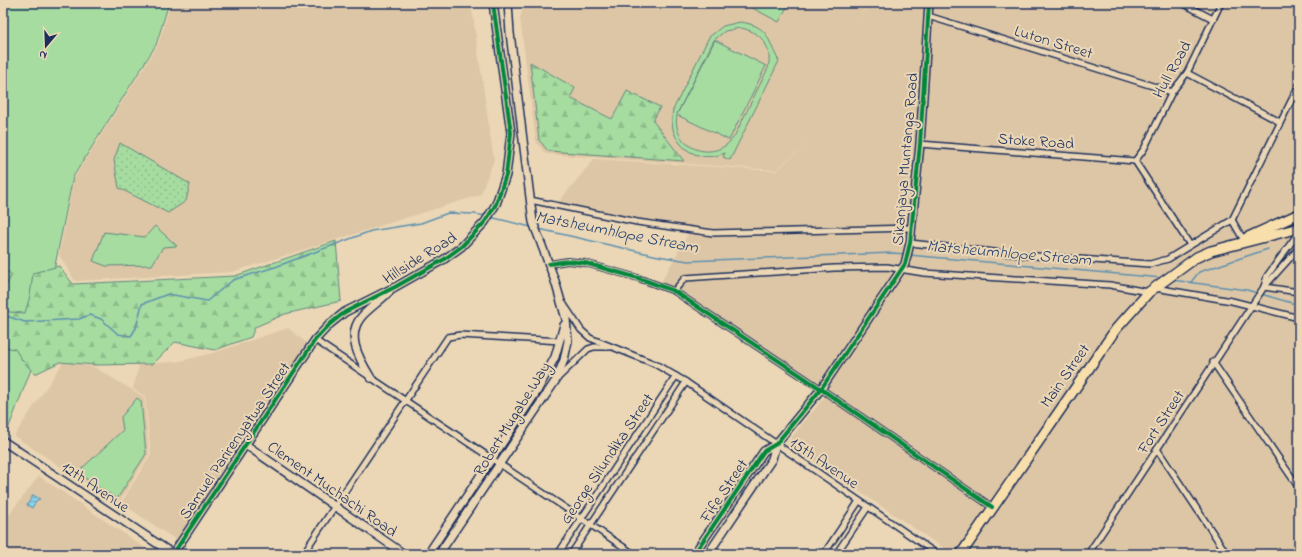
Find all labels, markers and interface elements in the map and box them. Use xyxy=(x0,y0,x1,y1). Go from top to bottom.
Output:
street label: Luton Street xyxy=(1011,20,1096,66)
north arrow xyxy=(26,26,66,66)
street label: Hull Road xyxy=(1147,37,1198,103)
text: N xyxy=(37,46,49,63)
street label: Sikanjaya Muntanga Road xyxy=(886,72,925,247)
street label: Stoke Road xyxy=(997,127,1075,157)
water label: Matsheumhlope Stream xyxy=(533,204,701,261)
street label: Hillside Road xyxy=(378,226,462,291)
water label: Matsheumhlope Stream xyxy=(925,234,1093,273)
street label: Main Street xyxy=(1035,339,1097,413)
street label: Samuel Parirenyatwa Street xyxy=(174,357,298,525)
street label: Robert Mugabe Way xyxy=(468,357,558,481)
street label: Fort Street xyxy=(1131,385,1192,460)
street label: George Silundika Street xyxy=(555,388,661,529)
street label: 15th Avenue xyxy=(784,432,864,496)
street label: Clement Muchachi Road xyxy=(262,436,402,544)
street label: Fife Street xyxy=(694,454,755,529)
street label: 12th Avenue xyxy=(56,456,135,520)

